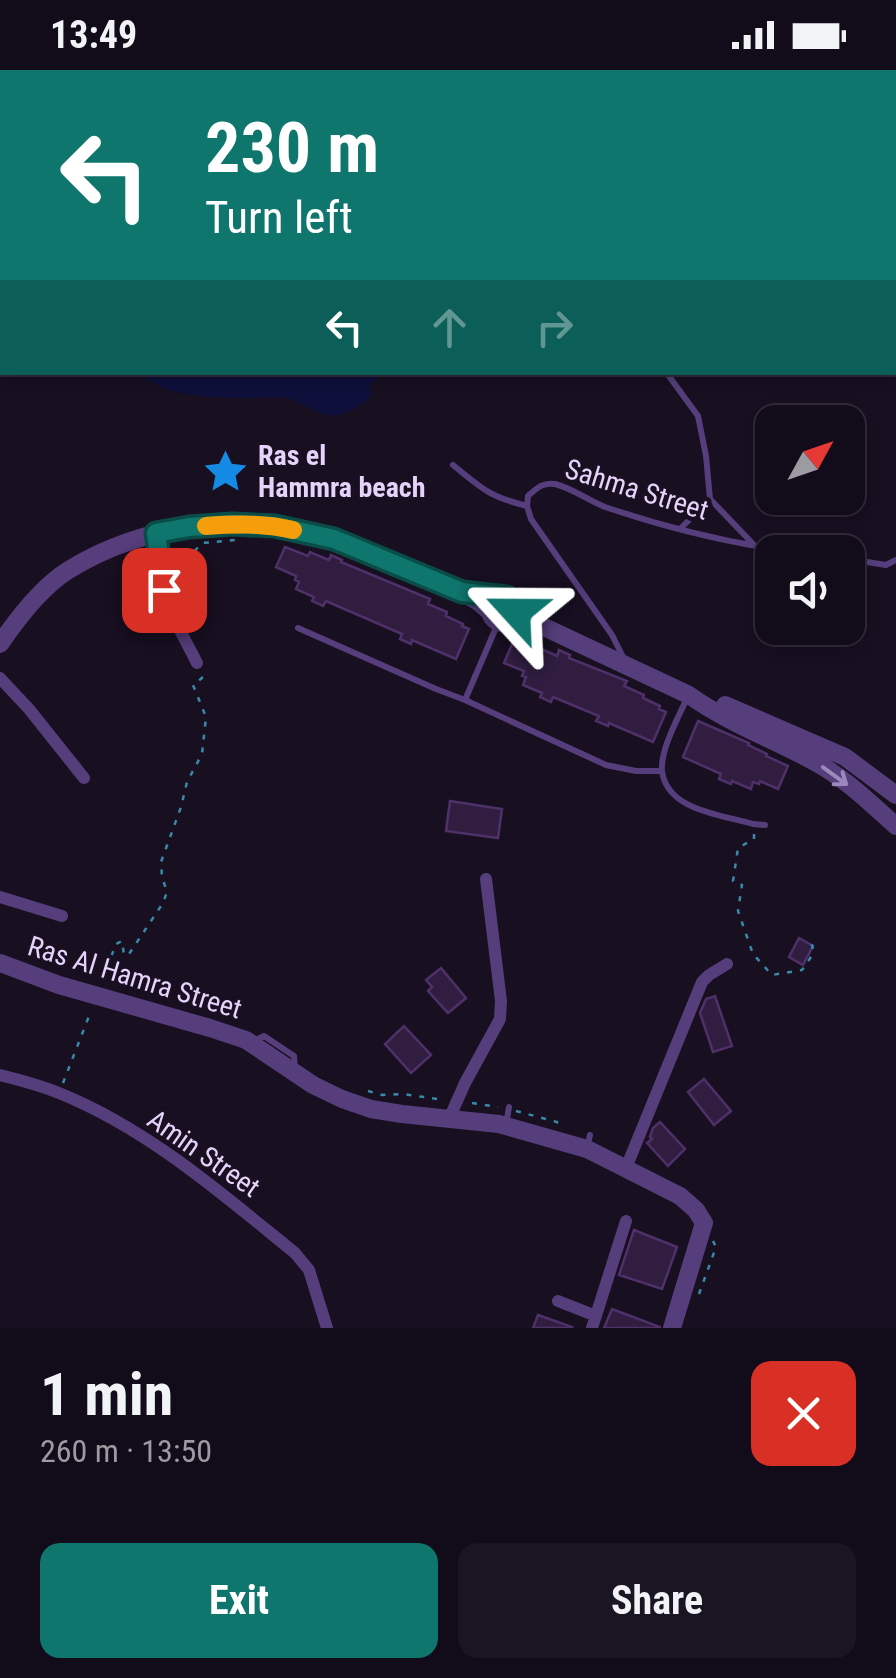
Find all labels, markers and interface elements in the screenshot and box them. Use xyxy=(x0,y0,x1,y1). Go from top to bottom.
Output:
text: 13:49 xyxy=(50,13,137,57)
text: 230 m xyxy=(205,107,379,189)
icon: left xyxy=(40,110,170,240)
text: Turn left xyxy=(205,191,353,244)
icon: left xyxy=(317,300,372,355)
icon: ahead xyxy=(422,300,477,355)
icon: right xyxy=(527,300,582,355)
north arrow xyxy=(755,405,865,515)
map controls xyxy=(755,405,865,645)
place label: Ras el Hammra beach xyxy=(258,439,426,504)
place icon: Ras el Hammra beach xyxy=(201,447,249,495)
street label: Sahma Street xyxy=(561,452,712,527)
button: sound xyxy=(755,535,865,645)
pin xyxy=(122,548,207,633)
position arrow xyxy=(464,560,568,664)
icon: arrive xyxy=(137,563,192,618)
one-way arrow xyxy=(821,765,848,786)
street label: Ras Al Hamra Street xyxy=(24,929,246,1026)
street label: Amin Street xyxy=(141,1103,266,1204)
text: 1 min xyxy=(40,1359,173,1430)
button: close xyxy=(751,1361,856,1466)
text: 260 m · 13:50 xyxy=(40,1432,212,1470)
button: Exit xyxy=(40,1543,438,1658)
button: Share xyxy=(458,1543,856,1658)

